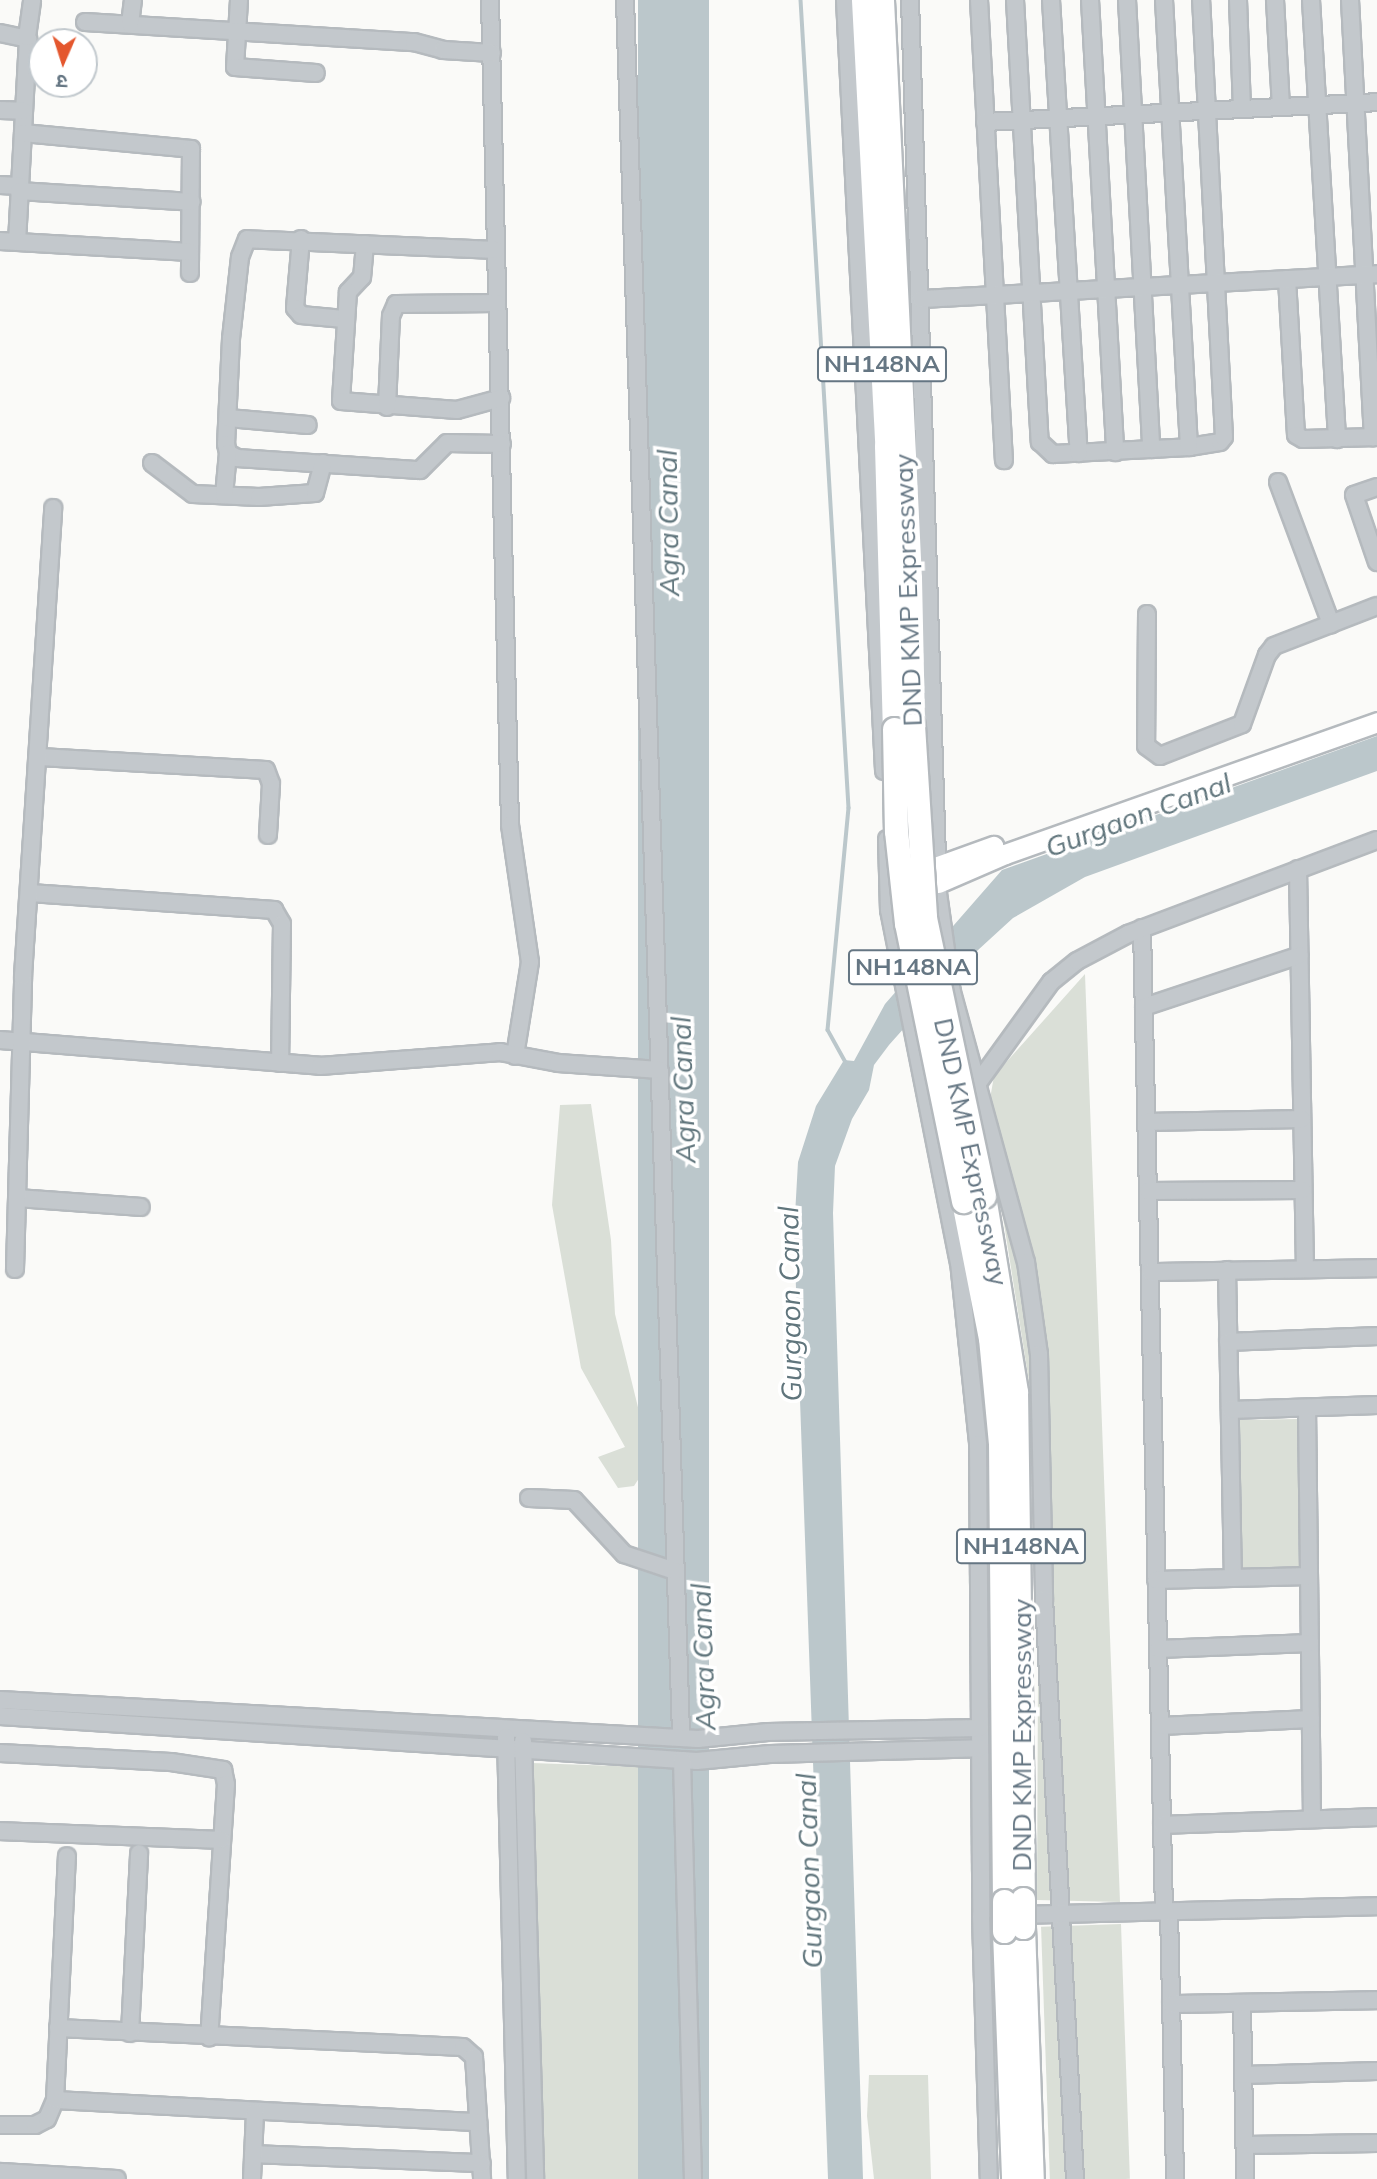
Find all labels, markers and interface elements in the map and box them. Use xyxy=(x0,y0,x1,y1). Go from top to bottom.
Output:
north arrow xyxy=(28,28,98,98)
text: उ xyxy=(56,70,68,94)
road number: NH148NA xyxy=(816,344,948,384)
water label: Agra Canal xyxy=(650,449,686,597)
street label: DND KMP Expressway xyxy=(888,453,928,727)
water label: Gurgaon Canal xyxy=(1040,766,1236,864)
road number: NH148NA xyxy=(846,946,979,987)
street label: DND KMP Expressway xyxy=(927,1015,1015,1289)
water label: Agra Canal xyxy=(664,1016,702,1164)
water label: Gurgaon Canal xyxy=(771,1206,809,1402)
road number: NH148NA xyxy=(954,1526,1088,1566)
water label: Agra Canal xyxy=(684,1583,722,1731)
street label: DND KMP Expressway xyxy=(1006,1599,1038,1871)
water label: Gurgaon Canal xyxy=(789,1773,829,1969)

